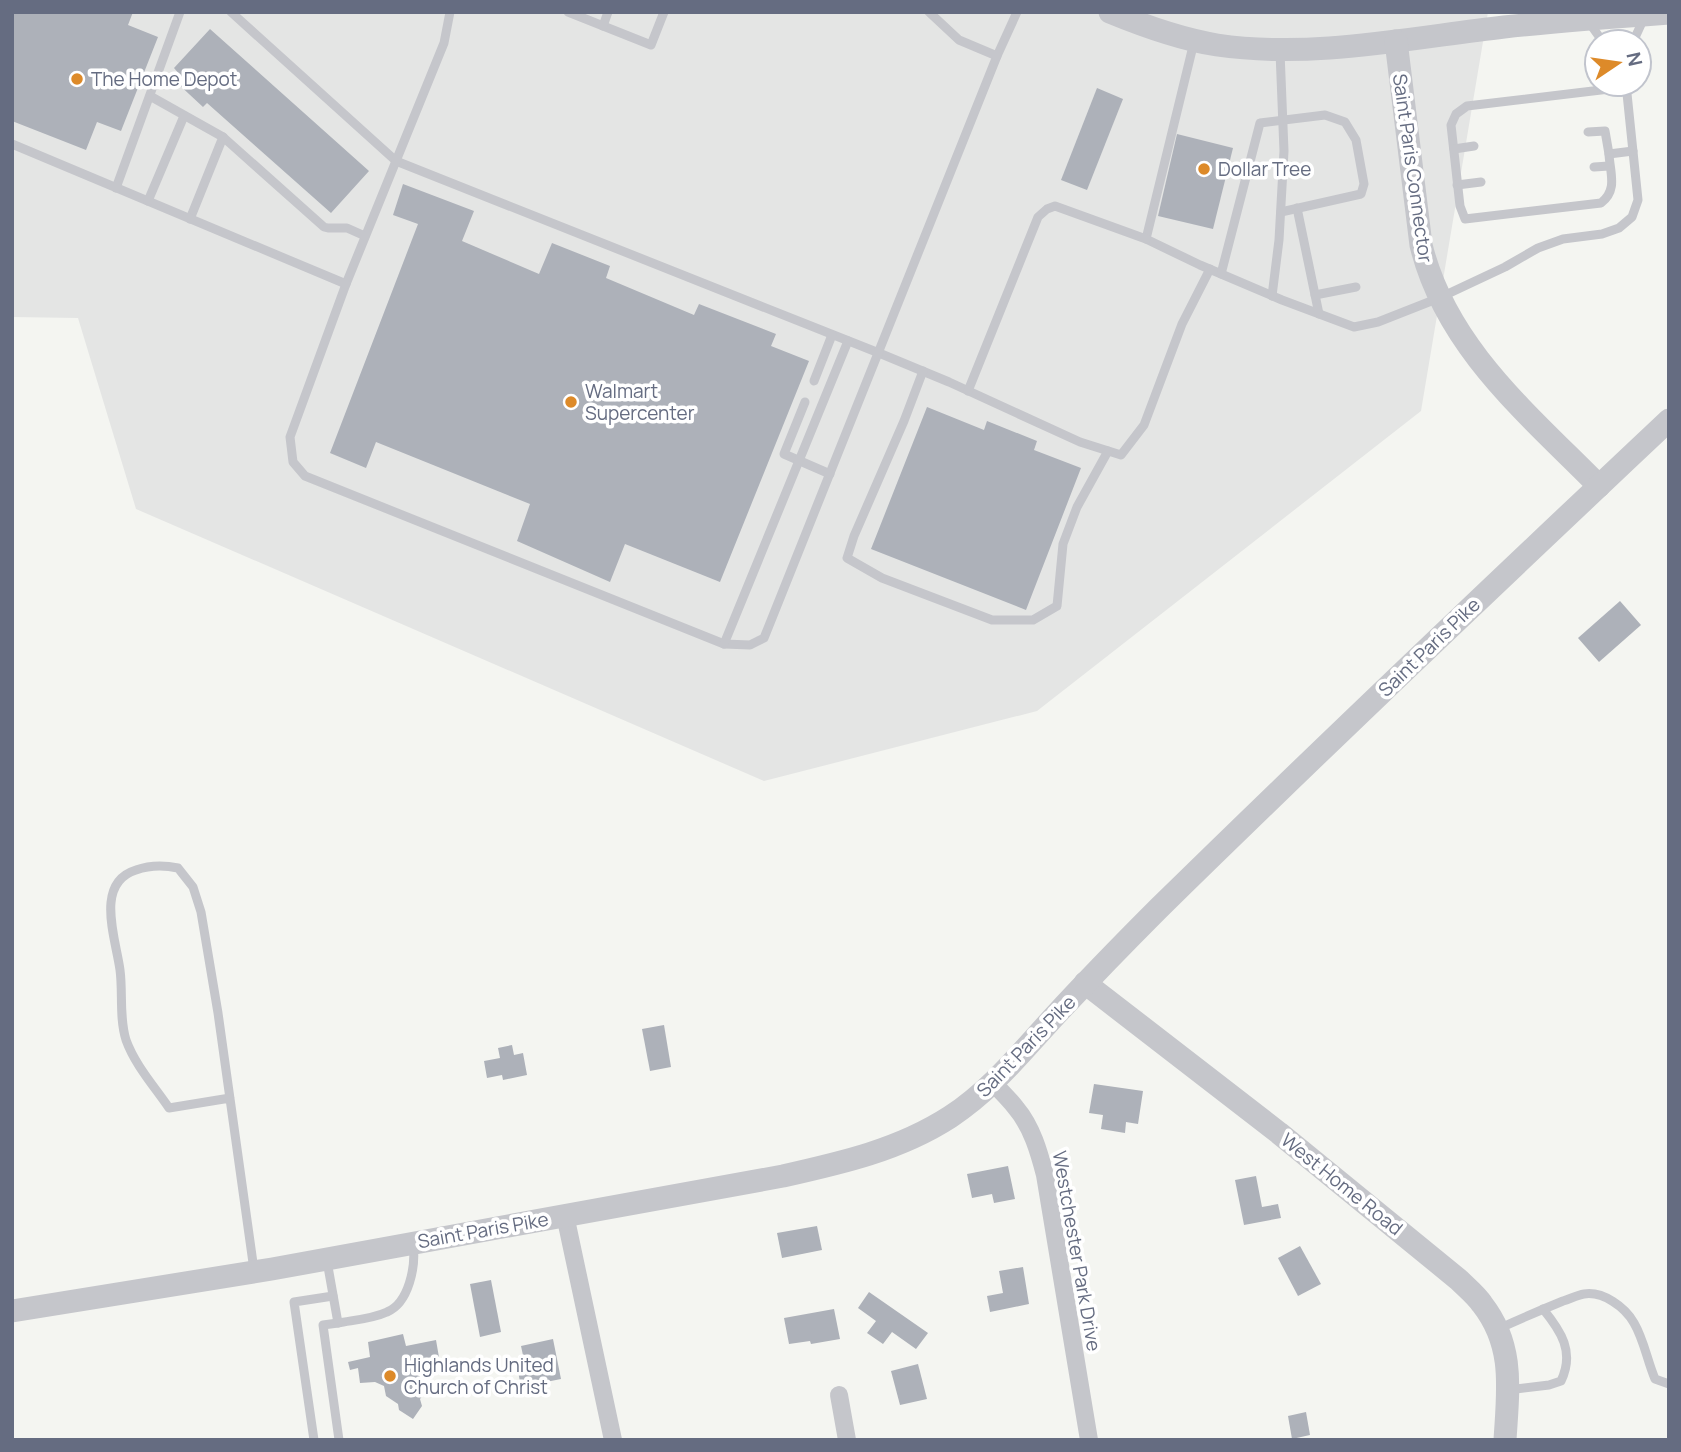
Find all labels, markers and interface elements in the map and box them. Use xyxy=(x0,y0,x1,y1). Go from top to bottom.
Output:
north arrow xyxy=(1583,28,1653,98)
text: N xyxy=(1620,50,1649,69)
place label: The Home Depot xyxy=(91,66,237,92)
marker: The Home Depot xyxy=(69,71,85,87)
street label: Saint Paris Connector xyxy=(1387,72,1439,264)
place label: Dollar Tree xyxy=(1218,156,1311,182)
marker: Dollar Tree xyxy=(1196,161,1212,177)
place label: Walmart Supercenter xyxy=(585,378,695,426)
marker: Walmart Supercenter xyxy=(563,394,579,410)
street label: Saint Paris Pike xyxy=(1372,592,1486,702)
street label: Saint Paris Pike xyxy=(971,989,1081,1103)
street label: West Home Road xyxy=(1276,1127,1408,1241)
street label: Westchester Park Drive xyxy=(1047,1149,1107,1353)
street label: Saint Paris Pike xyxy=(416,1206,550,1254)
place label: Highlands United Church of Christ xyxy=(404,1352,554,1400)
marker: Highlands United Church of Christ xyxy=(382,1368,398,1384)

